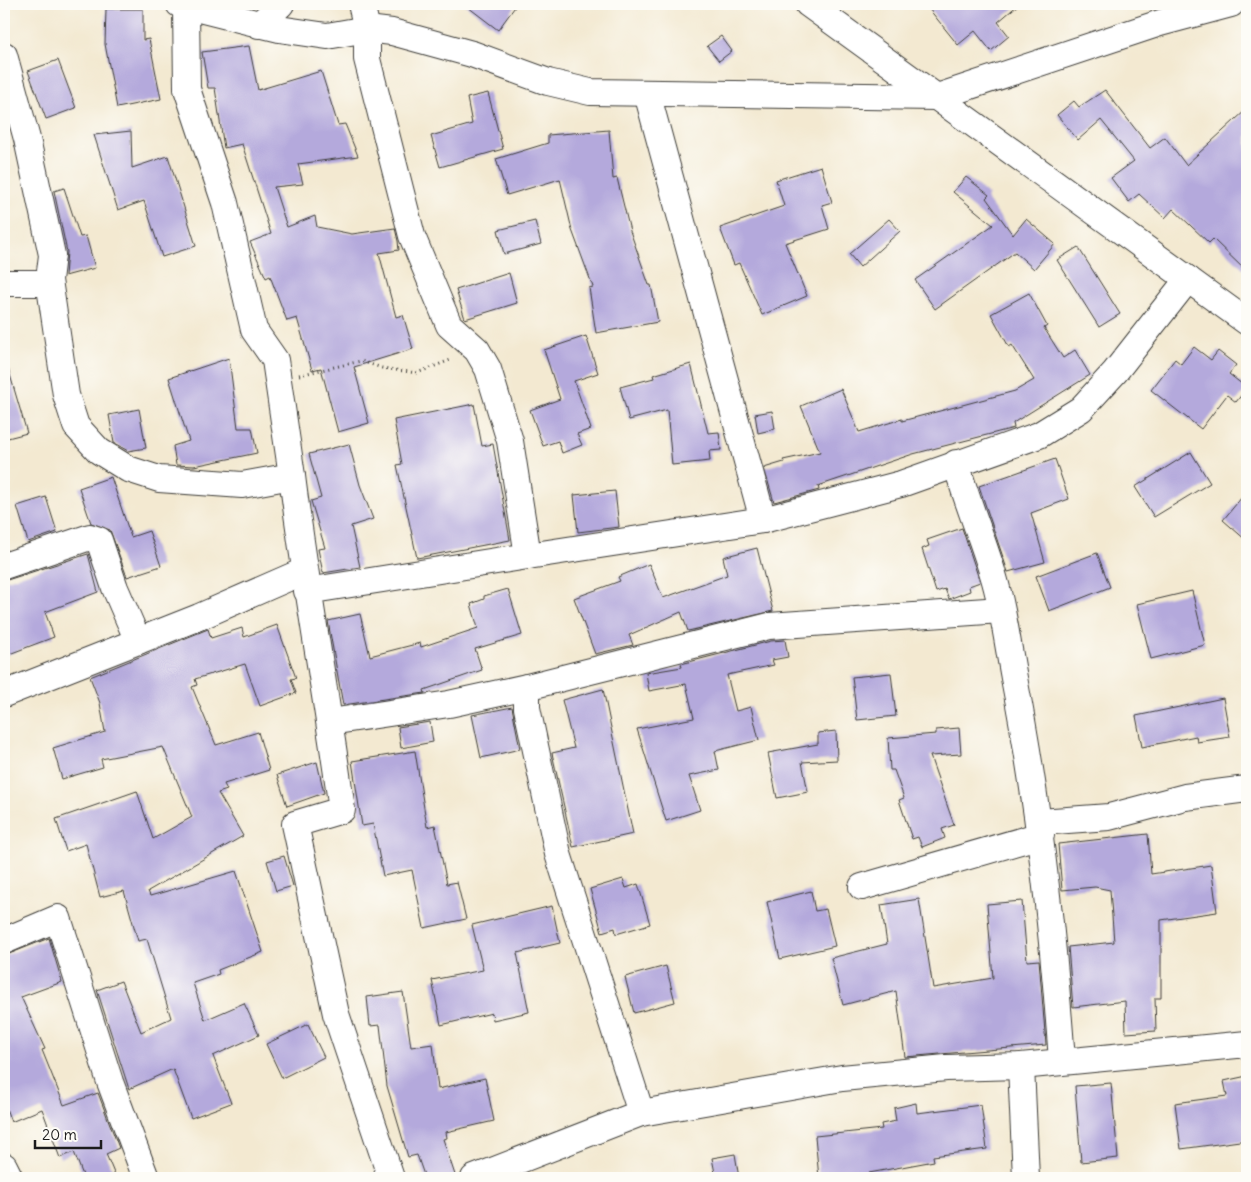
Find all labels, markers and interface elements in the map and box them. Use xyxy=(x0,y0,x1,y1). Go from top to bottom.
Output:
scale bar xyxy=(35,1117,101,1149)
text: 20 m xyxy=(42,1125,77,1144)

